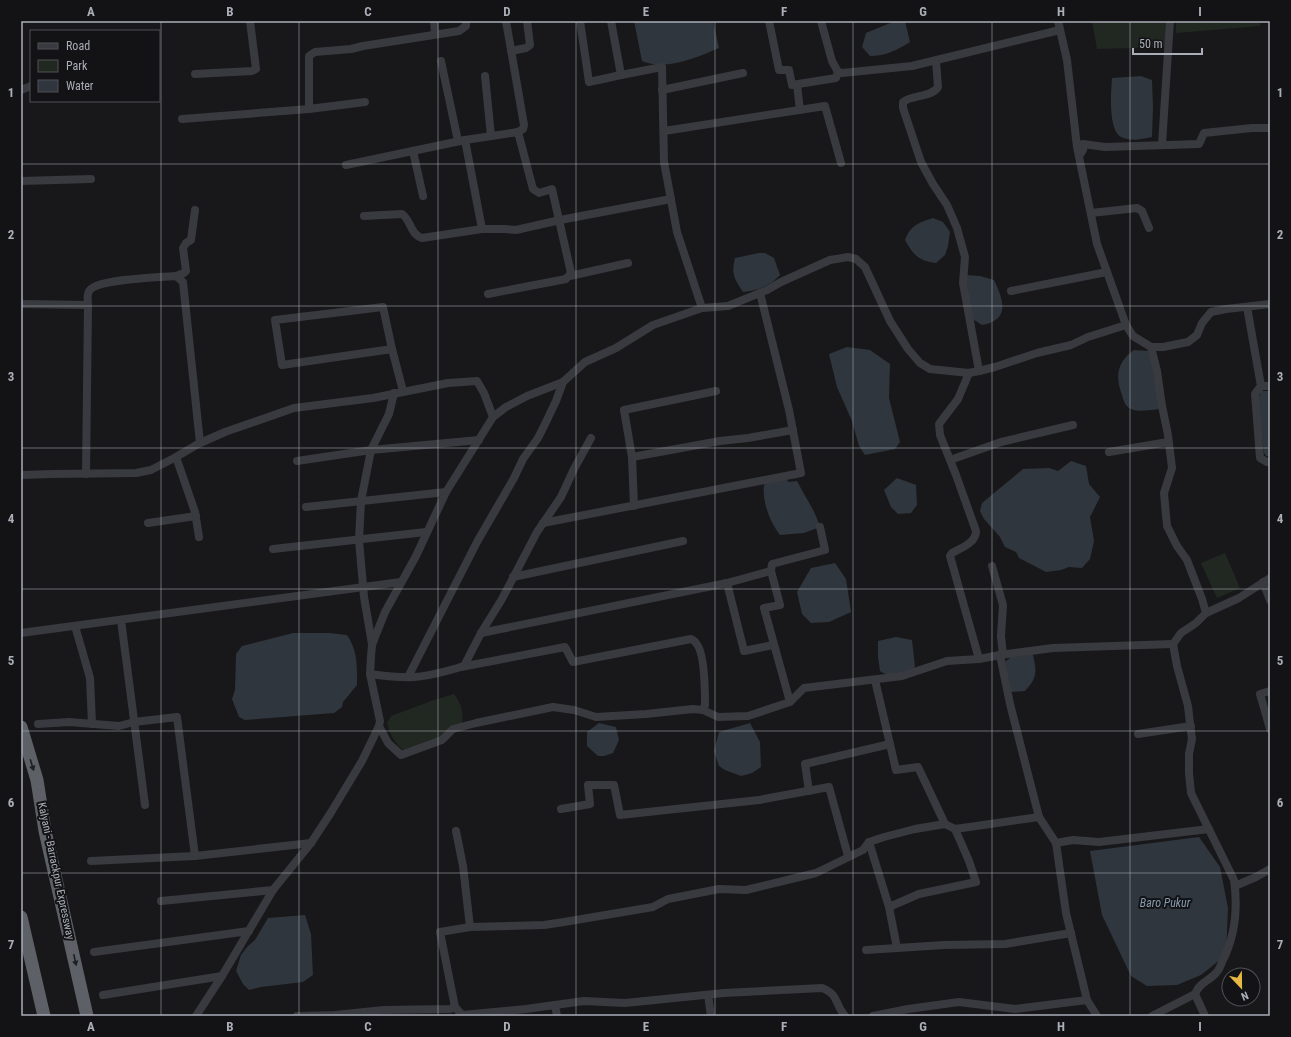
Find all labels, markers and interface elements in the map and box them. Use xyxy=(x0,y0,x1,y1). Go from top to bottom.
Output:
text: A xyxy=(87,4,95,19)
text: B xyxy=(226,4,234,19)
text: C xyxy=(364,4,372,19)
text: D xyxy=(503,4,511,19)
text: E xyxy=(643,4,650,19)
text: F xyxy=(781,4,787,19)
text: G xyxy=(919,4,927,19)
text: H xyxy=(1057,4,1065,19)
text: I xyxy=(1198,4,1202,19)
legend xyxy=(30,30,160,102)
scale bar xyxy=(1133,30,1202,56)
text: 50 m xyxy=(1139,37,1163,51)
text: Road xyxy=(66,39,90,53)
text: Park xyxy=(66,59,88,73)
text: Water xyxy=(66,79,94,93)
text: 1 xyxy=(8,85,14,100)
text: 1 xyxy=(1277,85,1283,100)
text: 2 xyxy=(8,227,15,242)
text: 2 xyxy=(1277,227,1284,242)
text: 3 xyxy=(8,369,14,384)
text: 3 xyxy=(1277,369,1283,384)
text: 4 xyxy=(8,511,15,526)
text: 4 xyxy=(1277,511,1284,526)
text: 5 xyxy=(8,653,15,668)
text: 5 xyxy=(1277,653,1284,668)
one-way arrow xyxy=(29,759,35,771)
text: 6 xyxy=(8,795,15,810)
text: 6 xyxy=(1277,795,1284,810)
street label: Kalyani - Barrackpur Expressway xyxy=(35,801,77,941)
water label: Baro Pukur xyxy=(1140,896,1191,910)
text: 7 xyxy=(8,937,15,952)
text: 7 xyxy=(1277,937,1284,952)
one-way arrow xyxy=(73,954,79,966)
north arrow xyxy=(1221,967,1261,1007)
text: N xyxy=(1239,989,1250,1003)
text: A xyxy=(87,1019,95,1034)
text: B xyxy=(226,1019,234,1034)
text: C xyxy=(364,1019,372,1034)
text: D xyxy=(503,1019,511,1034)
text: E xyxy=(643,1019,650,1034)
text: F xyxy=(781,1019,787,1034)
text: G xyxy=(919,1019,927,1034)
text: H xyxy=(1057,1019,1065,1034)
text: I xyxy=(1198,1019,1202,1034)

